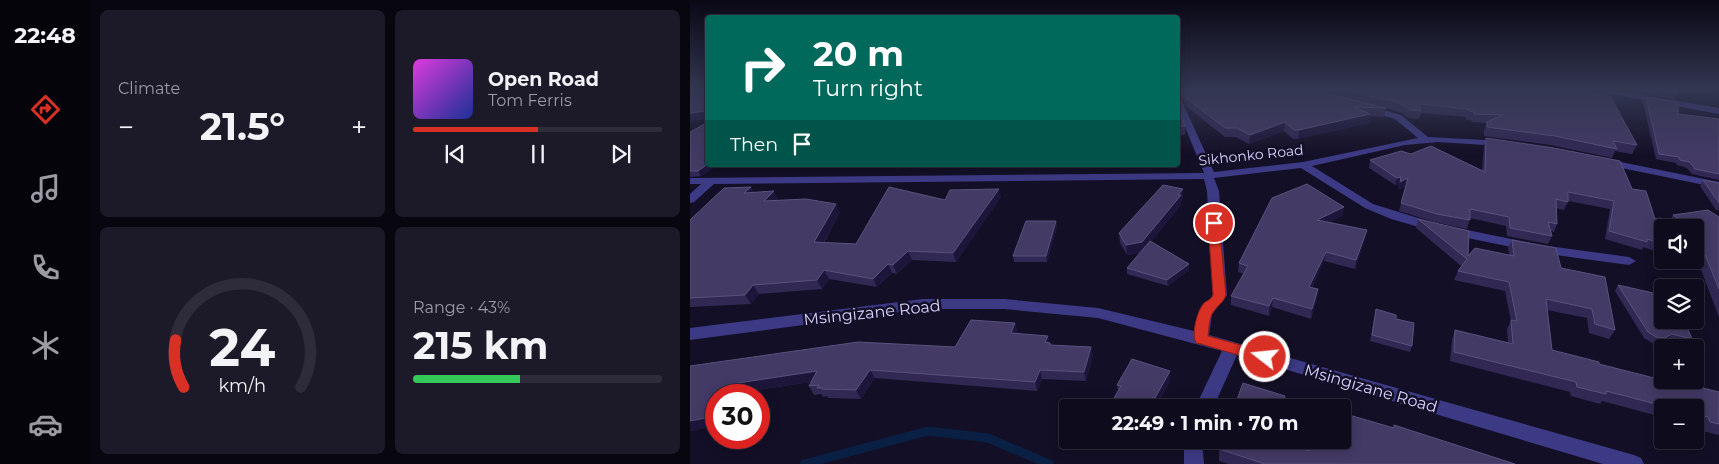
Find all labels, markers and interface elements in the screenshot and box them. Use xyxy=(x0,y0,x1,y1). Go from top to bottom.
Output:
text: 22:48 xyxy=(14,22,76,49)
text: 20 m xyxy=(813,32,904,75)
icon: right xyxy=(730,35,795,100)
text: Open Road xyxy=(488,68,599,91)
text: Turn right xyxy=(813,75,923,102)
text: Climate xyxy=(118,79,180,98)
text: Tom Ferris xyxy=(488,91,572,110)
icon: directions xyxy=(28,92,63,127)
text: 21.5° xyxy=(200,103,285,150)
text: − xyxy=(118,110,134,144)
text: + xyxy=(351,110,367,144)
icon: arrive xyxy=(788,130,816,158)
text: Then xyxy=(730,133,778,156)
icon: previous xyxy=(441,140,469,168)
icon: pause xyxy=(524,140,552,168)
icon: next xyxy=(607,140,635,168)
street label: Sikhonko Road xyxy=(1198,141,1304,169)
icon: music xyxy=(28,171,63,206)
pin xyxy=(1193,202,1235,244)
icon: arrive xyxy=(1200,209,1228,237)
map controls xyxy=(1654,219,1704,449)
button: sound xyxy=(1654,219,1704,269)
icon: phone xyxy=(28,250,63,285)
button: layers xyxy=(1654,279,1704,329)
street label: Msingizane Road xyxy=(803,296,941,329)
text: Range · 43% xyxy=(413,298,510,317)
text: 24 xyxy=(210,316,276,379)
text: 215 km xyxy=(413,322,548,369)
icon: climate xyxy=(28,328,63,363)
position arrow xyxy=(1238,330,1290,382)
button: + xyxy=(1654,339,1704,389)
street label: Msingizane Road xyxy=(1302,360,1440,417)
text: km/h xyxy=(219,375,266,396)
speed limit sign: 30 xyxy=(705,384,770,449)
button: − xyxy=(1654,399,1704,449)
icon: car xyxy=(28,407,63,442)
text: 22:49 · 1 min · 70 m xyxy=(1112,412,1298,435)

